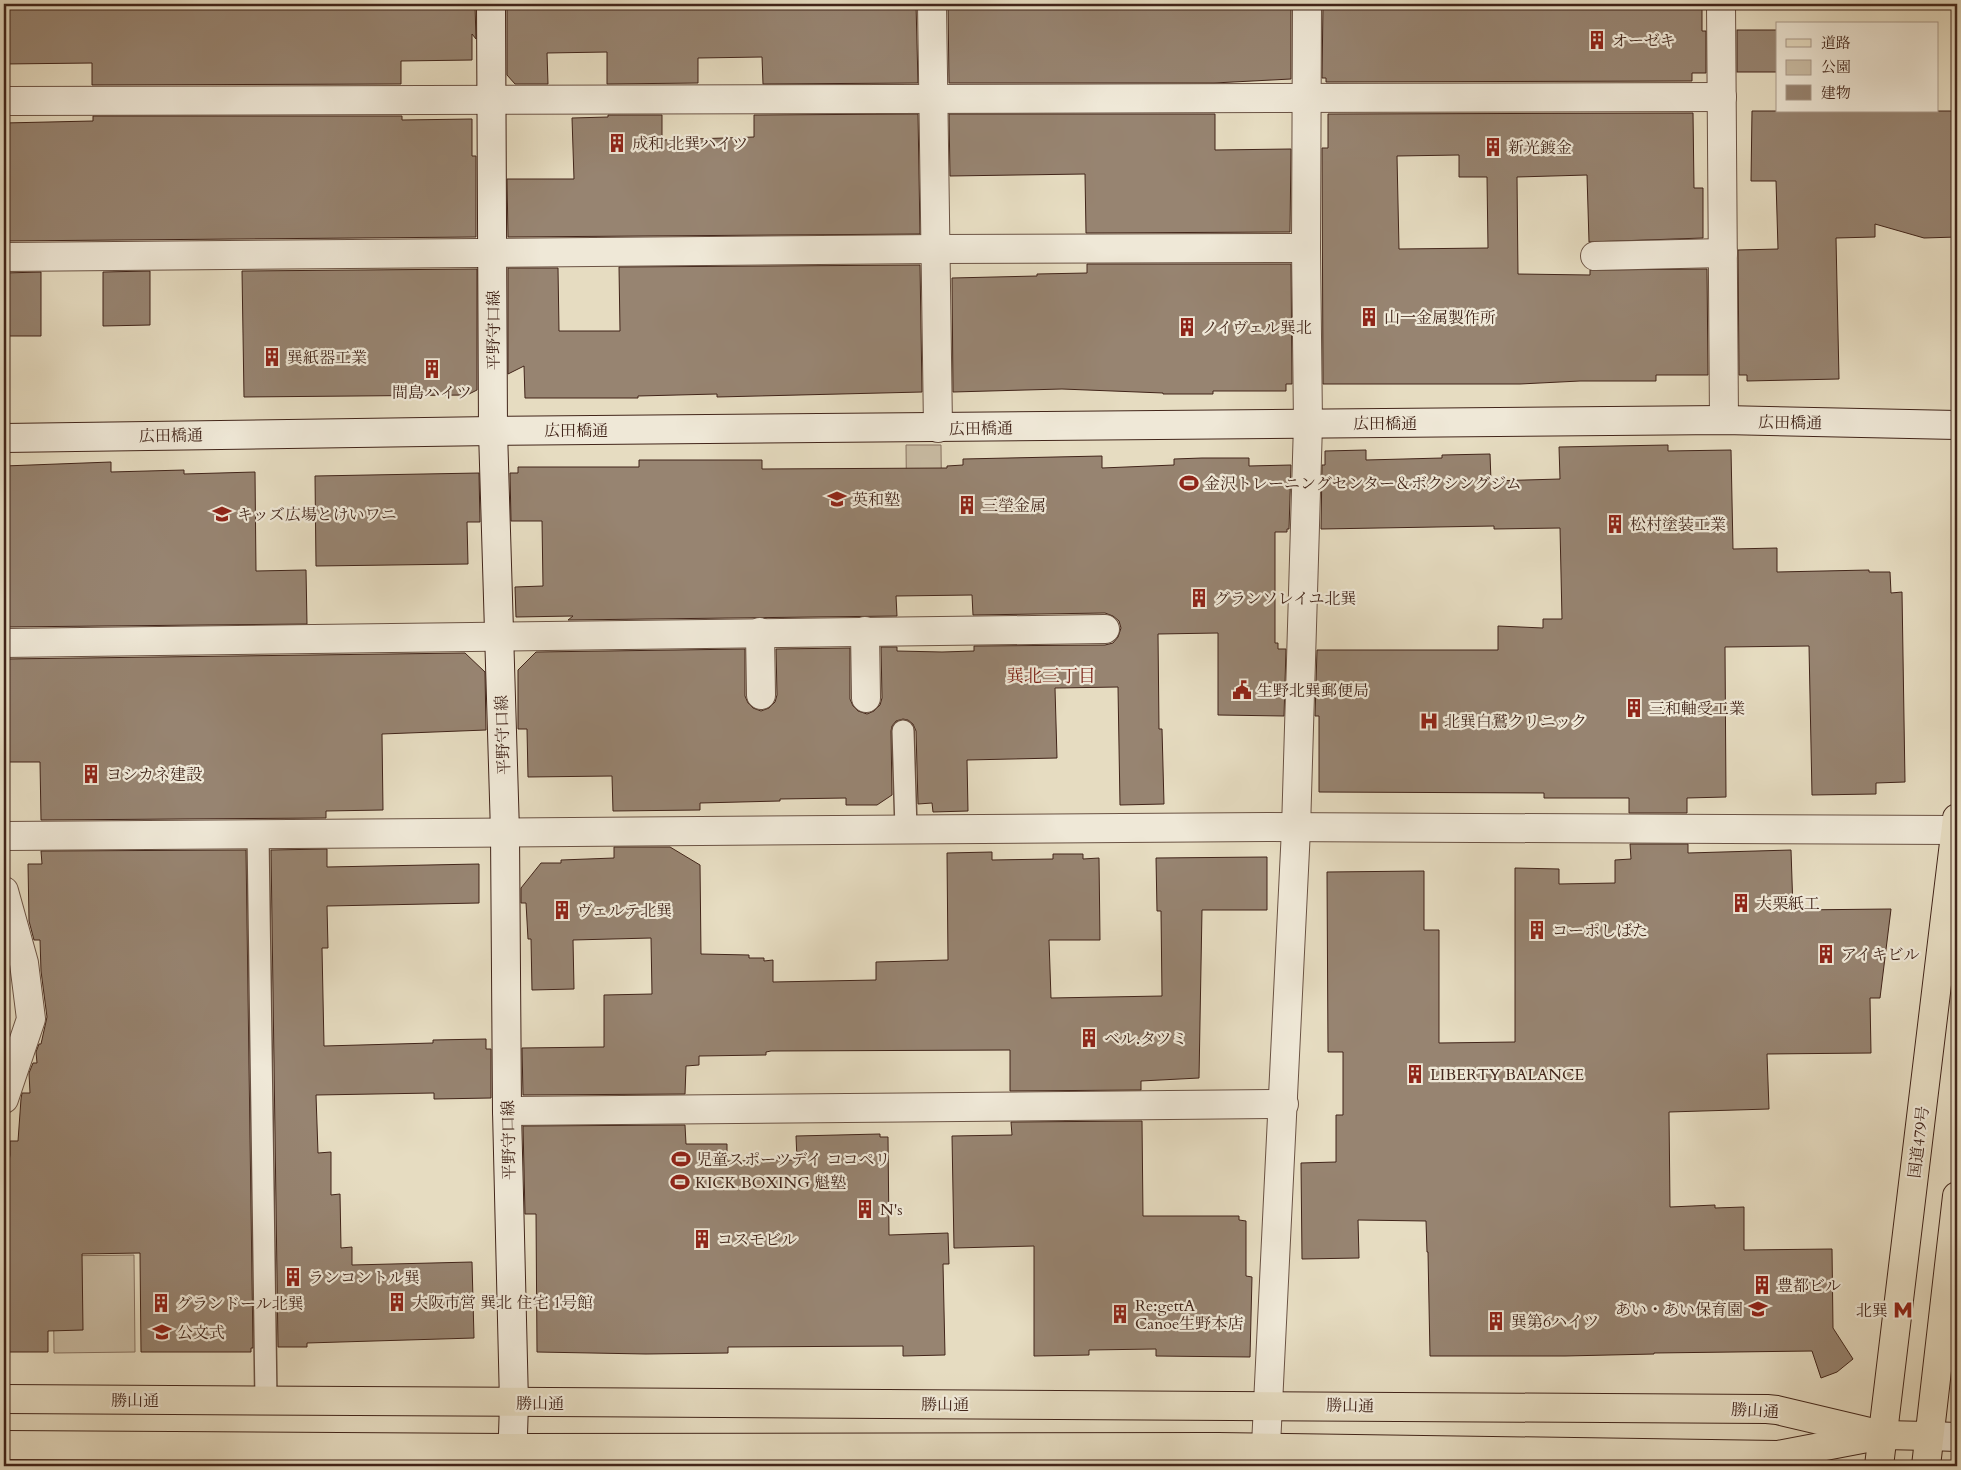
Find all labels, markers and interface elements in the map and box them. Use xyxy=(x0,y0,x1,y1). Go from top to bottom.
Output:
legend xyxy=(1776,22,1938,112)
building icon: オーゼキ xyxy=(1586,29,1608,51)
place label: オーゼキ xyxy=(1612,30,1676,52)
text: 道路 xyxy=(1821,33,1851,53)
text: 公園 xyxy=(1821,57,1851,77)
text: 建物 xyxy=(1821,83,1851,103)
building icon: 成和 北巽ハイツ xyxy=(606,132,628,154)
place label: 成和 北巽ハイツ xyxy=(632,133,748,155)
building icon: 新光鍍金 xyxy=(1482,136,1504,158)
place label: 新光鍍金 xyxy=(1508,137,1572,159)
street label: 平野守口線 xyxy=(483,290,505,370)
building icon: 山一金属製作所 xyxy=(1358,306,1380,328)
place label: 山一金属製作所 xyxy=(1384,307,1496,329)
building icon: ノイヴェル巽北 xyxy=(1176,316,1198,338)
place label: ノイヴェル巽北 xyxy=(1202,317,1312,339)
building icon: 巽紙器工業 xyxy=(261,346,283,368)
place label: 巽紙器工業 xyxy=(287,347,367,369)
building icon: 間島ハイツ xyxy=(421,358,443,380)
place label: 間島ハイツ xyxy=(392,382,472,404)
street label: 広田橋通 xyxy=(1758,411,1822,435)
street label: 広田橋通 xyxy=(1353,413,1417,435)
street label: 広田橋通 xyxy=(949,417,1013,441)
street label: 広田橋通 xyxy=(544,420,608,442)
street label: 広田橋通 xyxy=(139,424,203,448)
sports icon: 金沢トレーニングセンター＆ボクシングジム xyxy=(1178,472,1200,494)
place label: 金沢トレーニングセンター＆ボクシングジム xyxy=(1204,473,1522,495)
school or university icon: 英和塾 xyxy=(826,488,848,510)
place label: 英和塾 xyxy=(852,489,900,511)
building icon: 三塋金属 xyxy=(956,494,978,516)
place label: 三塋金属 xyxy=(982,495,1046,517)
school or university icon: キッズ広場とけいワニ xyxy=(211,503,233,525)
place label: キッズ広場とけいワニ xyxy=(237,504,397,526)
building icon: 松村塗装工業 xyxy=(1604,513,1626,535)
place label: 松村塗装工業 xyxy=(1630,514,1726,536)
building icon: グランソレイユ北巽 xyxy=(1188,587,1210,609)
place label: グランソレイユ北巽 xyxy=(1214,588,1357,610)
district label: 巽北三丁目 xyxy=(1006,664,1096,689)
public building icon: 生野北巽郵便局 xyxy=(1231,679,1253,701)
place label: 生野北巽郵便局 xyxy=(1257,680,1369,702)
street label: 平野守口線 xyxy=(491,695,515,775)
building icon: 三和軸受工業 xyxy=(1623,697,1645,719)
place label: 三和軸受工業 xyxy=(1649,698,1745,720)
hospital icon: 北巽白鷲クリニック xyxy=(1418,710,1440,732)
place label: 北巽白鷲クリニック xyxy=(1444,711,1587,733)
building icon: ヨシカネ建設 xyxy=(80,763,102,785)
place label: ヨシカネ建設 xyxy=(106,764,202,786)
building icon: 大栗紙工 xyxy=(1730,892,1752,914)
place label: 大栗紙工 xyxy=(1756,893,1820,915)
building icon: ヴェルテ北巽 xyxy=(551,899,573,921)
place label: ヴェルテ北巽 xyxy=(577,900,672,922)
building icon: コーポしばた xyxy=(1526,919,1548,941)
place label: コーポしばた xyxy=(1552,920,1648,942)
building icon: アイキビル xyxy=(1815,943,1837,965)
place label: アイキビル xyxy=(1841,944,1920,966)
building icon: ベル.タツミ xyxy=(1078,1027,1100,1049)
place label: ベル.タツミ xyxy=(1104,1028,1188,1050)
building icon: LIBERTY BALANCE xyxy=(1404,1063,1426,1085)
place label: LIBERTY BALANCE xyxy=(1430,1064,1584,1086)
street label: 平野守口線 xyxy=(497,1100,521,1180)
street label: 国道479号 xyxy=(1904,1105,1934,1179)
sports icon: 児童スポーツデイ ココペリ xyxy=(670,1148,692,1170)
place label: 児童スポーツデイ ココペリ xyxy=(696,1149,891,1171)
sports icon: KICK BOXING 魁塾 xyxy=(669,1171,691,1193)
place label: KICK BOXING 魁塾 xyxy=(695,1172,846,1194)
building icon: N's xyxy=(854,1198,876,1220)
place label: N's xyxy=(880,1199,903,1221)
building icon: コスモビル xyxy=(691,1228,713,1250)
place label: コスモビル xyxy=(717,1229,797,1251)
building icon: ランコントル巽 xyxy=(282,1266,304,1288)
place label: ランコントル巽 xyxy=(308,1267,420,1289)
building icon: 豊都ビル xyxy=(1751,1274,1773,1296)
place label: 豊都ビル xyxy=(1777,1275,1841,1297)
building icon: 大阪市営 巽北 住宅 1号館 xyxy=(386,1291,408,1313)
building icon: グランドール北巽 xyxy=(150,1292,172,1314)
place label: 大阪市営 巽北 住宅 1号館 xyxy=(412,1292,593,1314)
place label: グランドール北巽 xyxy=(176,1293,304,1315)
place label: Re:gettA Canoe生野本店 xyxy=(1135,1295,1243,1335)
school or university icon: あい・あい保育園 xyxy=(1747,1298,1769,1320)
place label: あい・あい保育園 xyxy=(1615,1299,1743,1321)
metro station icon: 北巽 xyxy=(1892,1299,1914,1321)
place label: 北巽 xyxy=(1856,1300,1888,1322)
building icon: Re:gettA Canoe生野本店 xyxy=(1109,1303,1131,1325)
building icon: 巽第6ハイツ xyxy=(1485,1310,1507,1332)
place label: 巽第6ハイツ xyxy=(1511,1311,1599,1333)
school or university icon: 公文式 xyxy=(151,1321,173,1343)
place label: 公文式 xyxy=(177,1322,225,1344)
street label: 勝山通 xyxy=(111,1390,159,1412)
street label: 勝山通 xyxy=(516,1393,564,1415)
street label: 勝山通 xyxy=(921,1394,969,1416)
street label: 勝山通 xyxy=(1326,1395,1374,1417)
street label: 勝山通 xyxy=(1730,1399,1779,1423)

